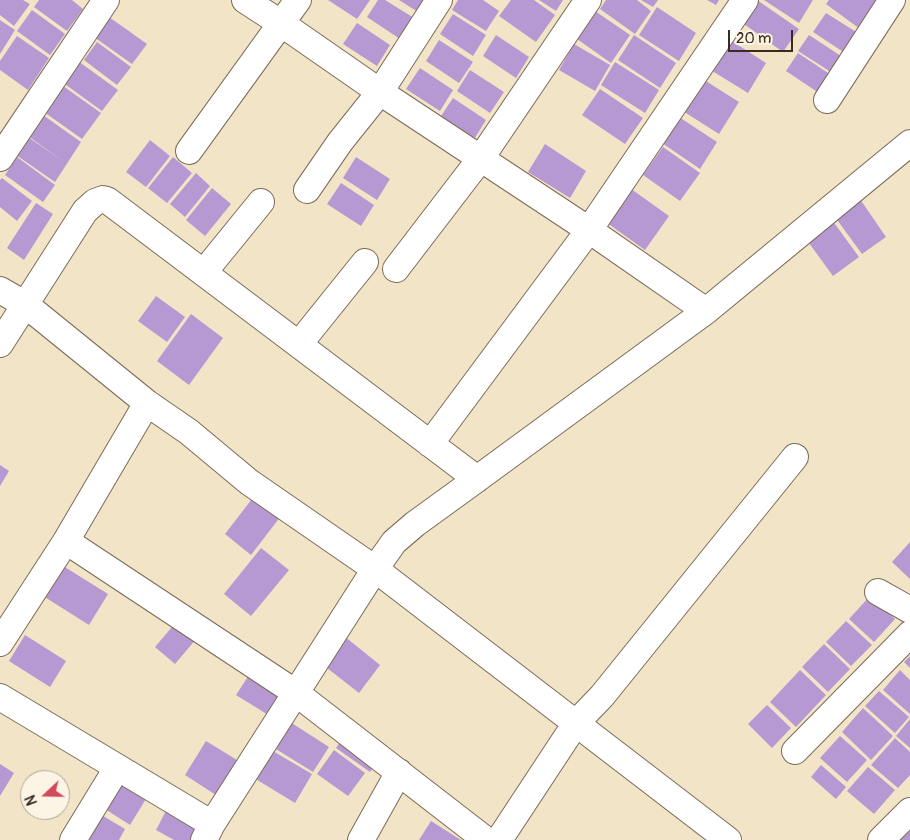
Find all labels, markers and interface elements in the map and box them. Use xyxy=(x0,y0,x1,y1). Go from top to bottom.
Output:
scale bar xyxy=(730,20,795,52)
text: 20 m xyxy=(736,29,771,48)
north arrow xyxy=(20,770,70,820)
text: N xyxy=(22,793,41,808)

